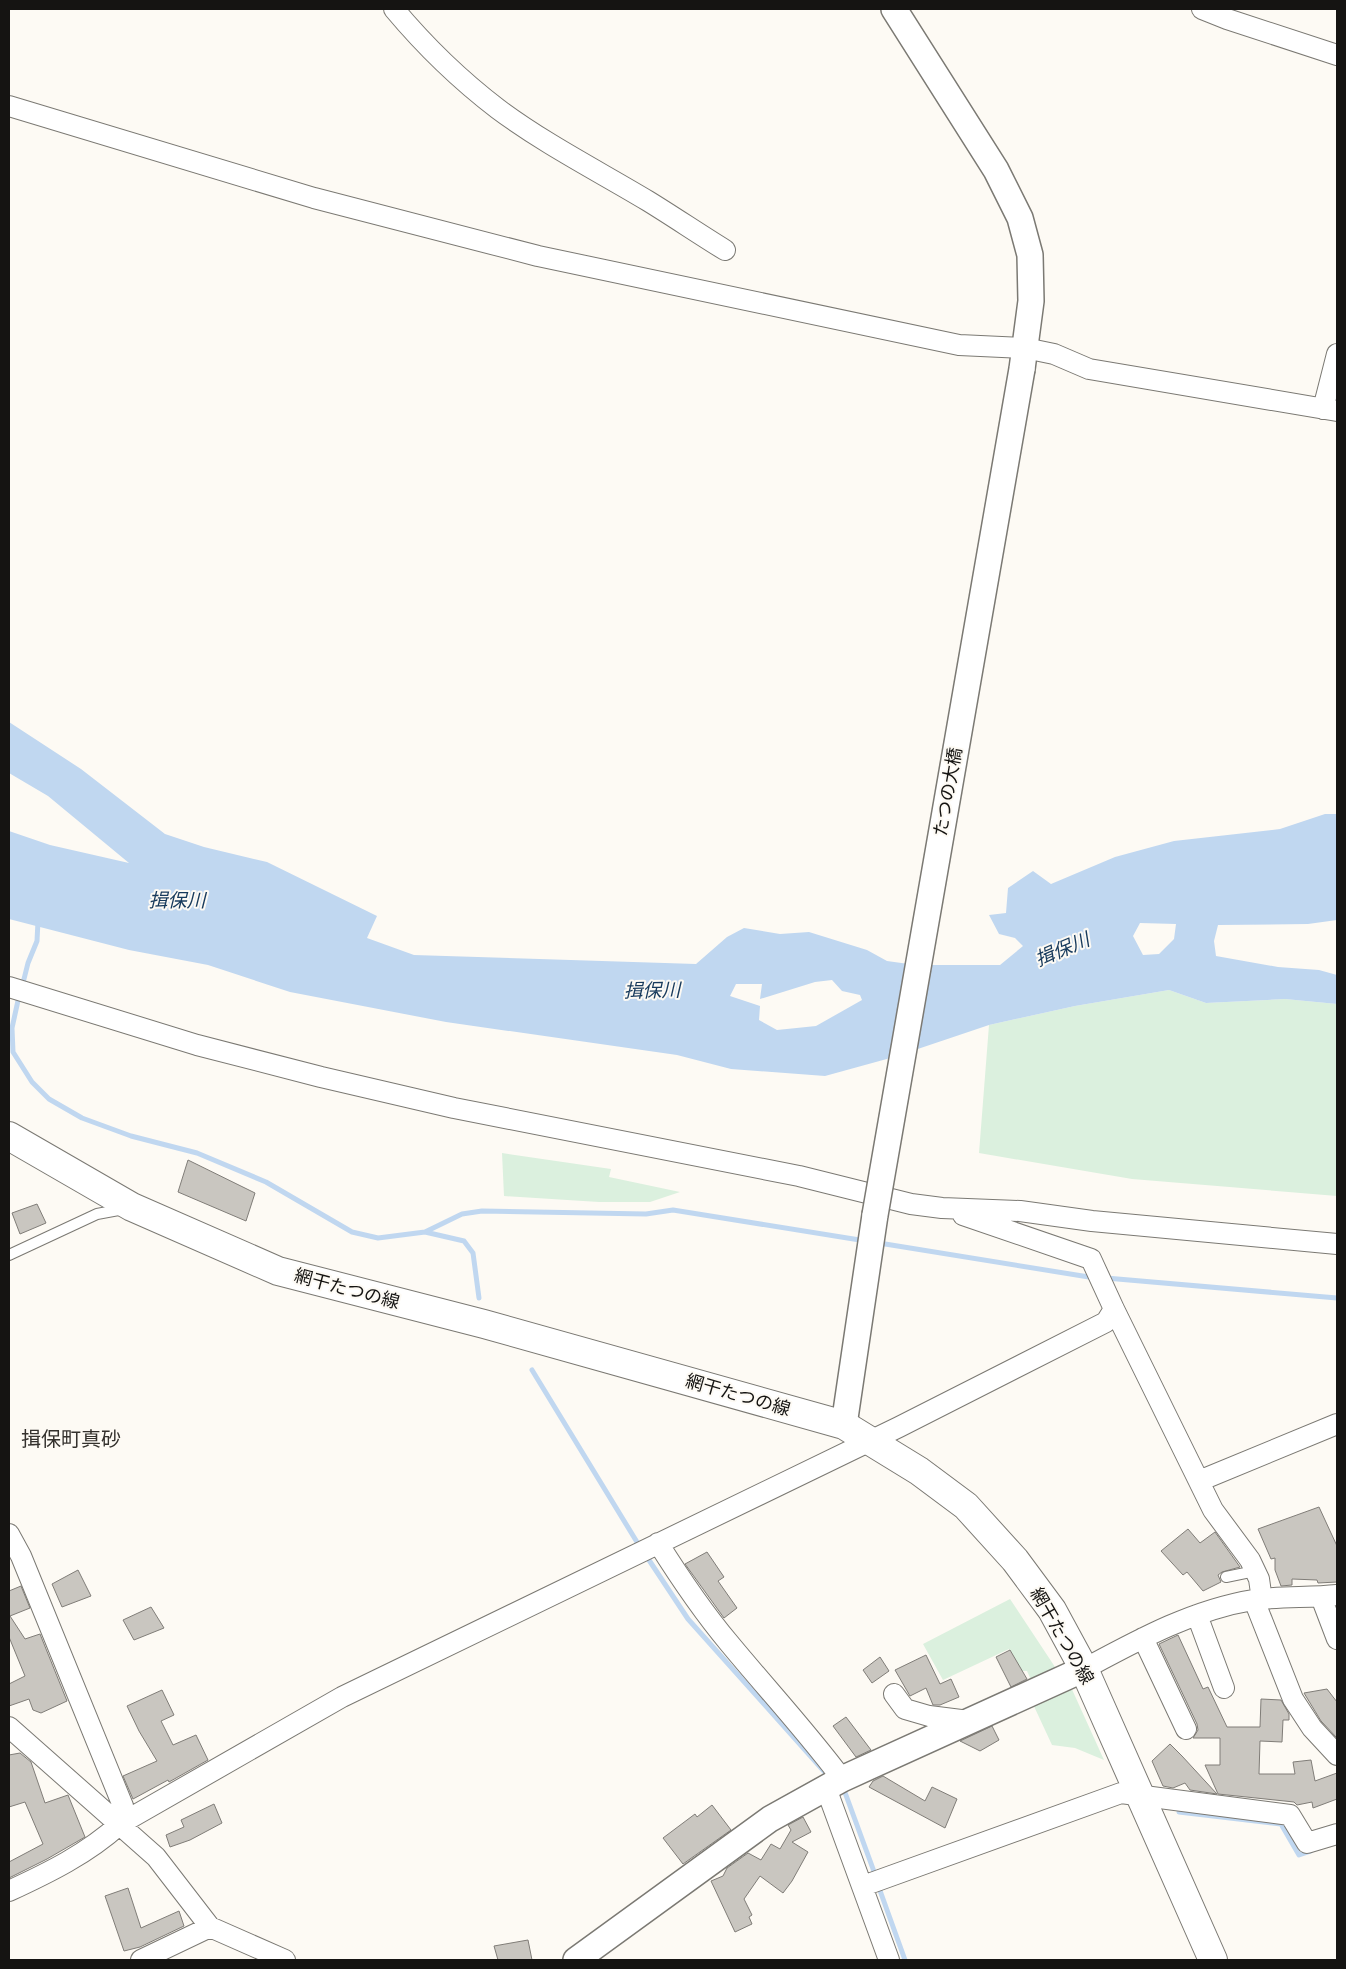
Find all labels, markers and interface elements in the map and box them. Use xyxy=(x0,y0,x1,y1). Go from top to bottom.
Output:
street label: たつの大橋 xyxy=(927,745,969,839)
water label: 揖保川 xyxy=(148,887,207,914)
water label: 揖保川 xyxy=(1031,925,1096,973)
water label: 揖保川 xyxy=(623,976,683,1004)
street label: 網干たつの線 xyxy=(291,1262,403,1316)
street label: 網干たつの線 xyxy=(683,1368,793,1422)
district label: 揖保町真砂 xyxy=(21,1425,121,1454)
street label: 網干たつの線 xyxy=(1024,1583,1100,1689)

